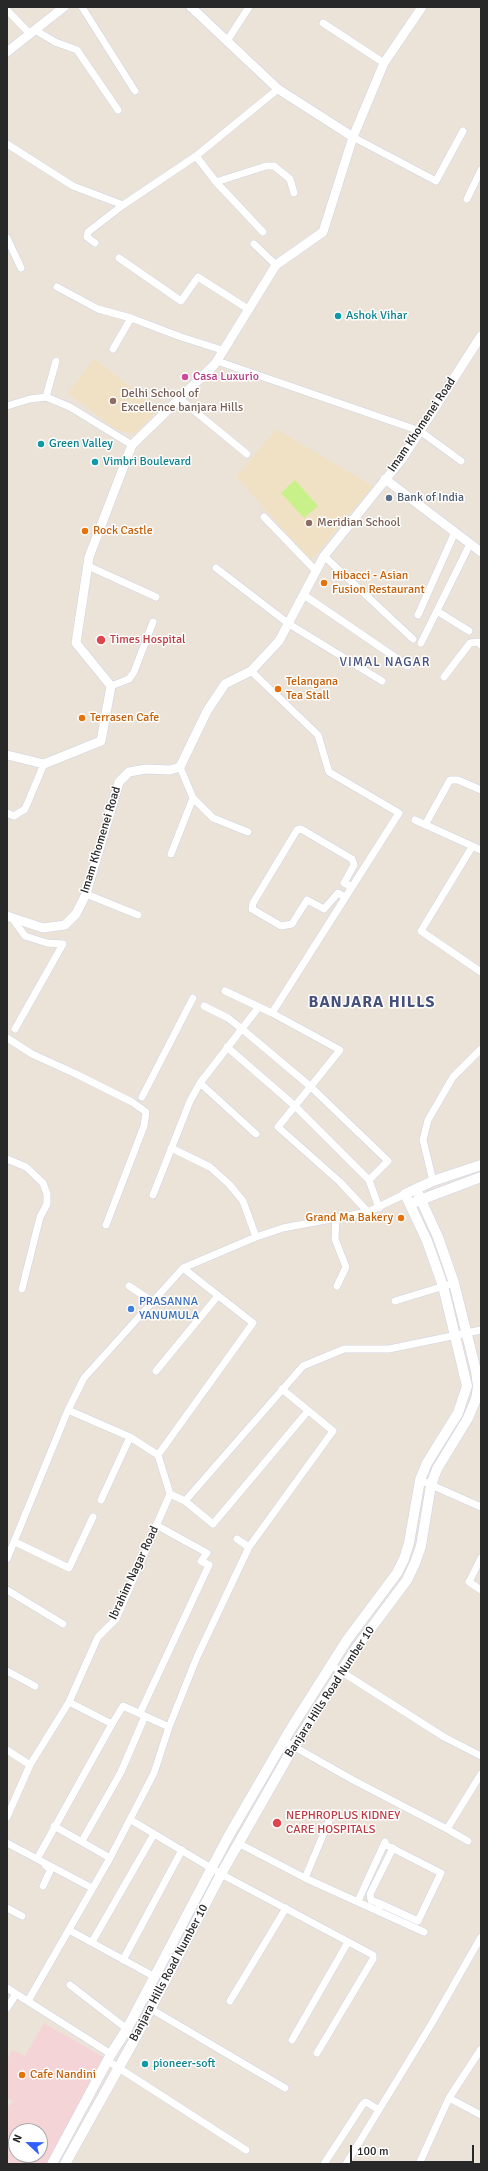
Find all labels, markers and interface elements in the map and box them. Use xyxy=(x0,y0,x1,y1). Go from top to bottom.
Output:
place label: Ashok Vihar xyxy=(346,309,407,323)
marker: Ashok Vihar xyxy=(333,311,343,321)
place label: Casa Luxurio xyxy=(193,370,259,384)
marker: Casa Luxurio xyxy=(180,372,190,382)
street label: Imam Khomenei Road xyxy=(385,375,459,475)
place label: Delhi School of Excellence banjara Hills xyxy=(121,387,243,415)
marker: Delhi School of Excellence banjara Hills xyxy=(108,396,118,406)
place label: Green Valley xyxy=(49,437,113,451)
marker: Green Valley xyxy=(36,439,46,449)
place label: Vimbri Boulevard xyxy=(103,455,191,469)
marker: Vimbri Boulevard xyxy=(90,457,100,467)
place label: Bank of India xyxy=(397,491,464,505)
marker: Bank of India xyxy=(384,493,394,503)
place label: Meridian School xyxy=(317,516,400,530)
marker: Meridian School xyxy=(304,518,314,528)
place label: Rock Castle xyxy=(93,524,153,538)
marker: Rock Castle xyxy=(80,526,90,536)
place label: Hibacci - Asian Fusion Restaurant xyxy=(332,569,425,597)
marker: Hibacci - Asian Fusion Restaurant xyxy=(319,578,329,588)
place label: Times Hospital xyxy=(110,633,186,647)
marker: Times Hospital xyxy=(95,634,107,646)
district label: VIMAL NAGAR xyxy=(340,655,430,671)
place label: Telangana Tea Stall xyxy=(286,675,338,703)
marker: Telangana Tea Stall xyxy=(273,684,283,694)
place label: Terrasen Cafe xyxy=(90,711,159,725)
marker: Terrasen Cafe xyxy=(77,713,87,723)
street label: Imam Khomenei Road xyxy=(78,785,124,895)
district label: BANJARA HILLS xyxy=(309,993,435,1013)
place label: Grand Ma Bakery xyxy=(305,1211,393,1225)
marker: Grand Ma Bakery xyxy=(396,1213,406,1223)
place label: PRASANNA YANUMULA xyxy=(139,1295,199,1323)
marker: PRASANNA YANUMULA xyxy=(126,1304,136,1314)
street label: Ibrahim Nagar Road xyxy=(106,1524,162,1622)
street label: Banjara Hills Road Number 10 xyxy=(282,1624,378,1760)
place label: NEPHROPLUS KIDNEY CARE HOSPITALS xyxy=(286,1809,400,1837)
marker: NEPHROPLUS KIDNEY CARE HOSPITALS xyxy=(271,1817,283,1829)
street label: Banjara Hills Road Number 10 xyxy=(127,1902,211,2044)
place label: pioneer-soft xyxy=(153,2057,215,2071)
marker: pioneer-soft xyxy=(140,2059,150,2069)
place label: Cafe Nandini xyxy=(30,2068,96,2082)
marker: Cafe Nandini xyxy=(17,2070,27,2080)
north arrow xyxy=(8,2123,48,2163)
text: N xyxy=(10,2133,25,2145)
scale bar xyxy=(352,2137,476,2163)
text: 100 m xyxy=(357,2144,389,2159)

